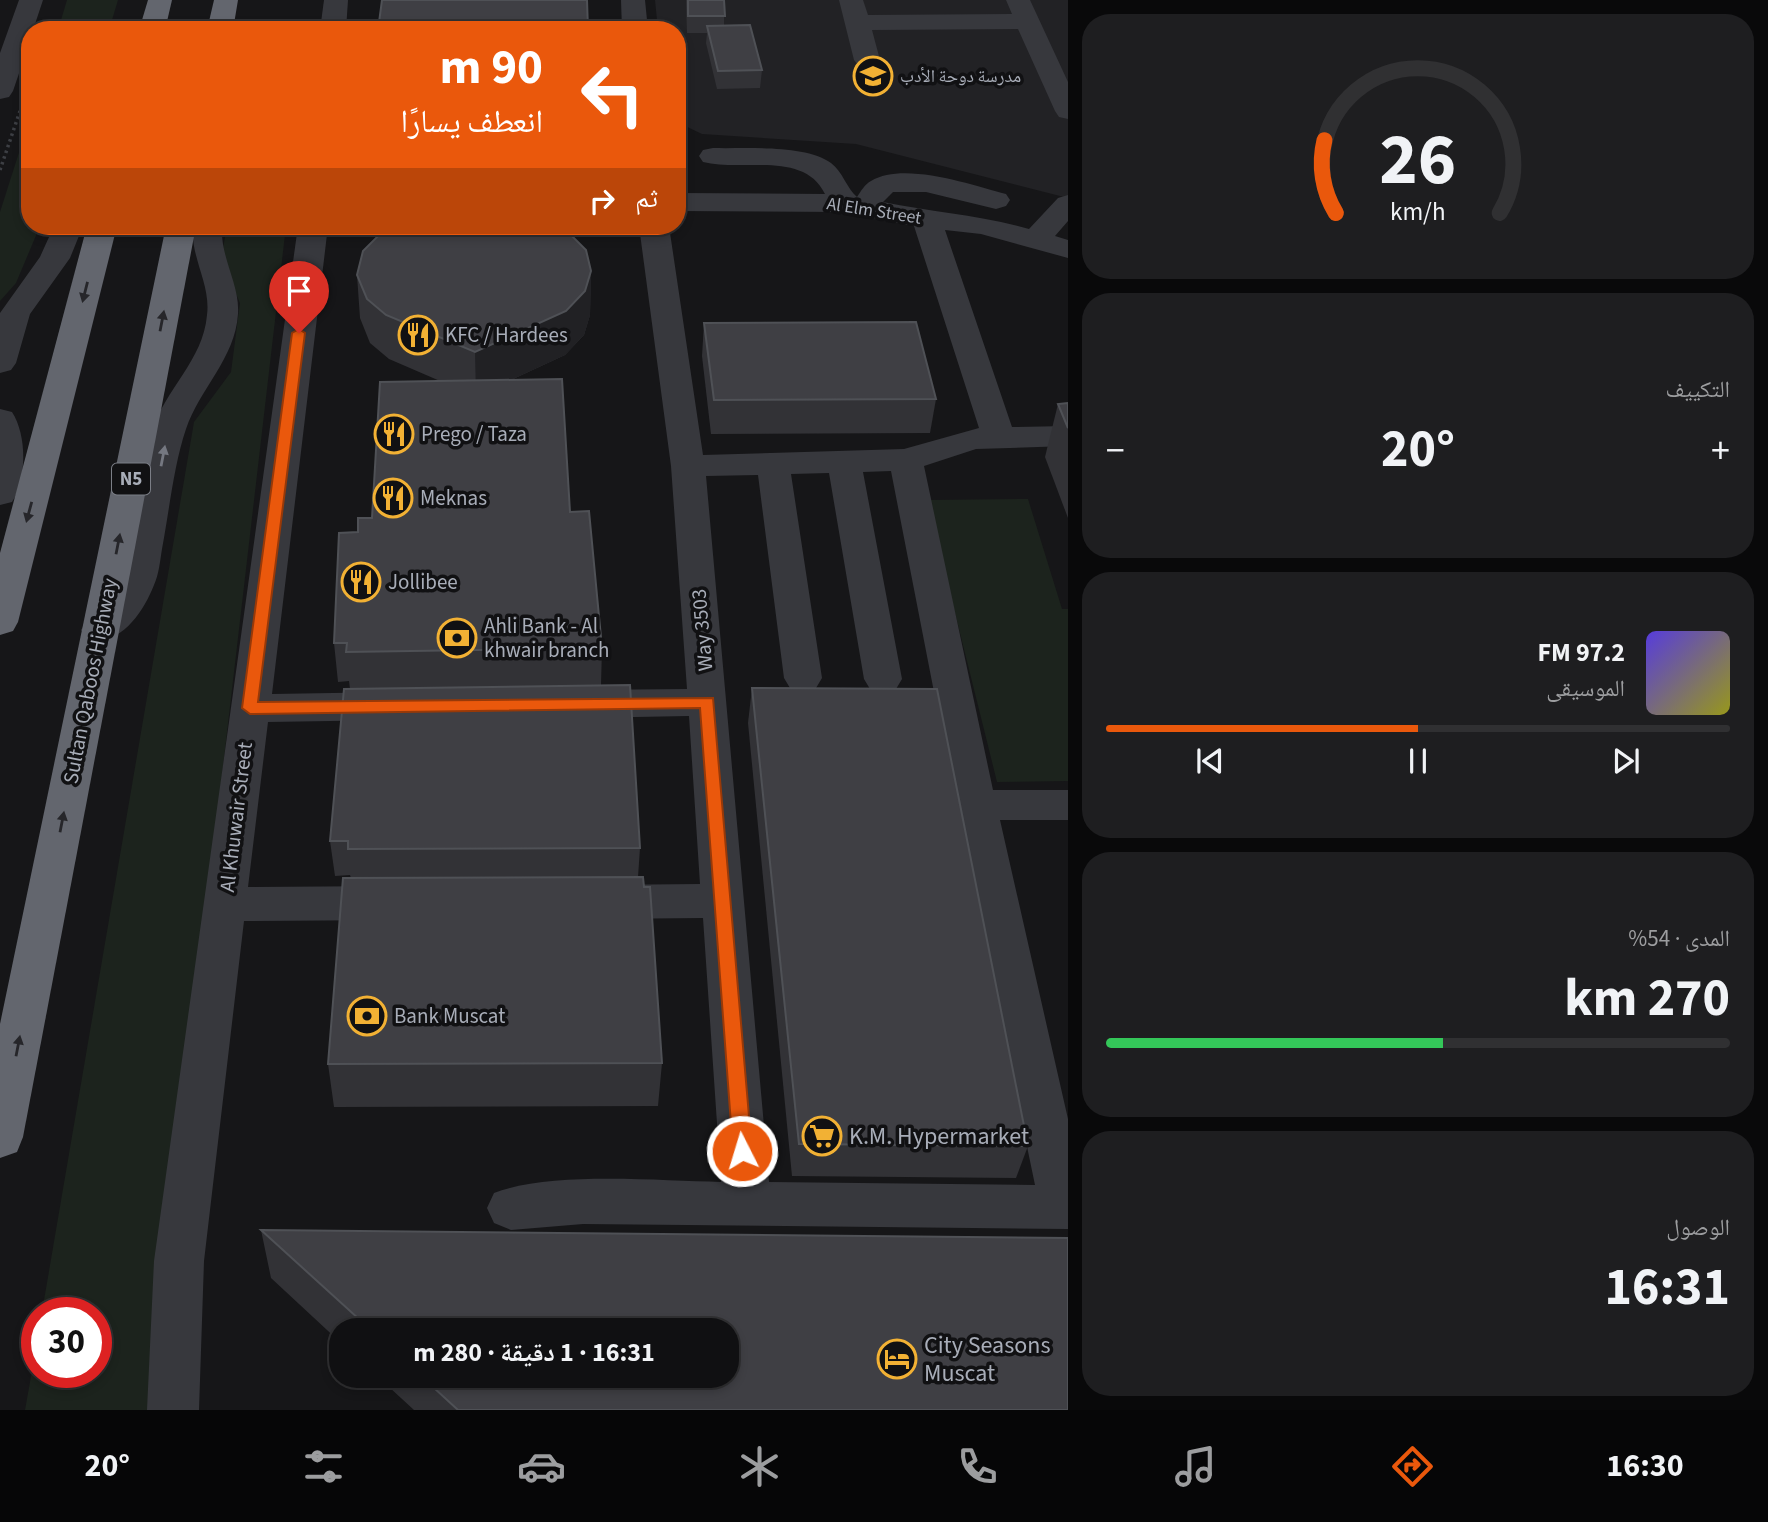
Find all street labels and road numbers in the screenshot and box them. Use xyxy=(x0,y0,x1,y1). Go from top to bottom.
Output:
street label: Al Elm Street xyxy=(825,191,923,231)
road number: N5 xyxy=(112,464,150,494)
street label: Sultan Qaboos Highway xyxy=(55,575,125,786)
street label: Way 3503 xyxy=(683,588,721,672)
street label: Al Khuwair Street xyxy=(212,740,260,894)

